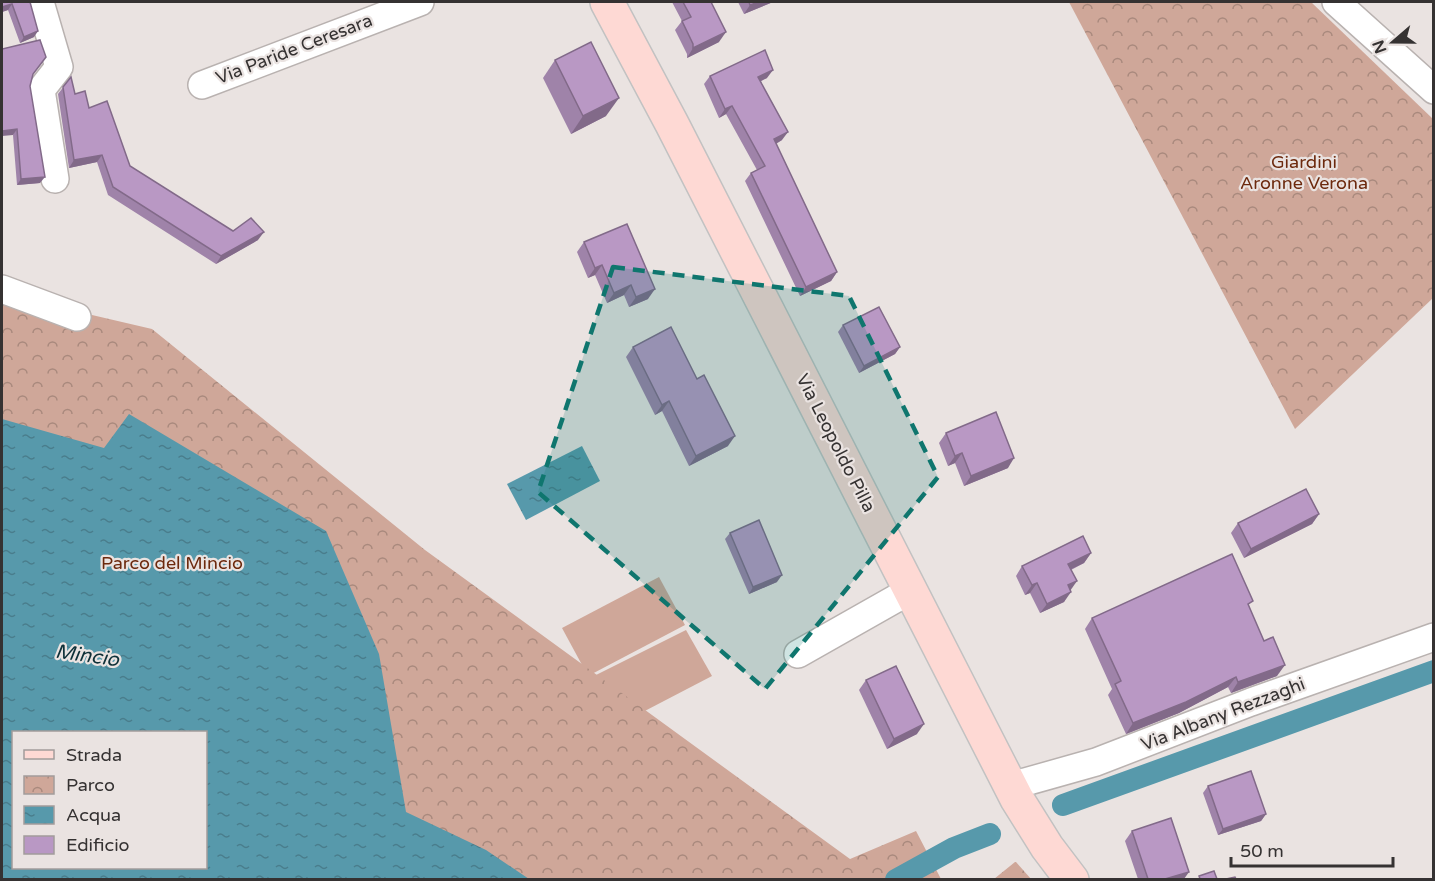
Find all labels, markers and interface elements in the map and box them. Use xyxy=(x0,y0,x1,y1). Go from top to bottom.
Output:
street label: Via Paride Ceresara xyxy=(213,9,375,89)
north arrow xyxy=(1363,12,1423,72)
text: N xyxy=(1368,37,1391,56)
park label: Giardini Aronne Verona xyxy=(1240,151,1368,194)
street label: Via Leopoldo Pilla xyxy=(792,370,880,516)
park label: Parco del Mincio xyxy=(101,552,243,574)
water label: Mincio xyxy=(54,640,121,672)
street label: Via Albany Rezzaghi xyxy=(1138,673,1308,755)
legend xyxy=(12,731,207,869)
text: Strada xyxy=(66,744,122,766)
text: Parco xyxy=(66,774,115,796)
text: Acqua xyxy=(66,804,121,826)
scale bar xyxy=(1231,830,1393,868)
text: Edificio xyxy=(66,834,130,856)
text: 50 m xyxy=(1240,840,1284,862)

